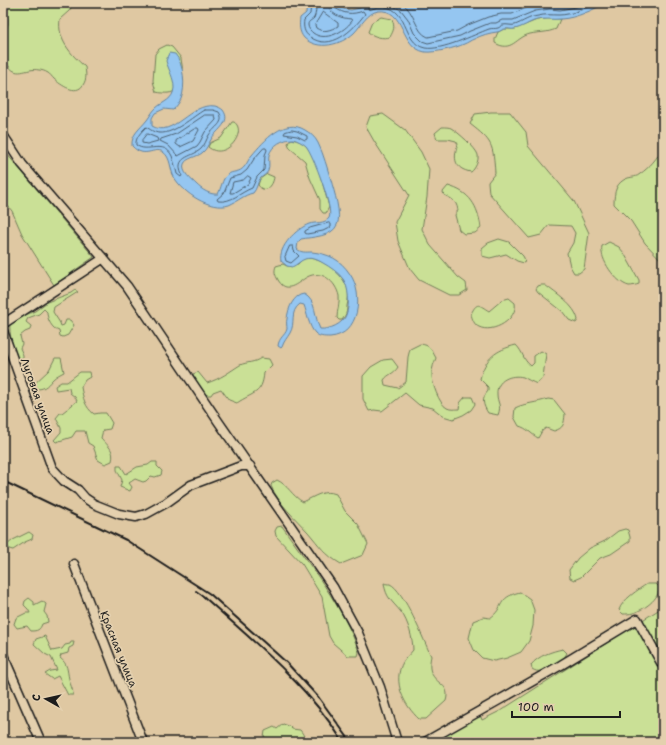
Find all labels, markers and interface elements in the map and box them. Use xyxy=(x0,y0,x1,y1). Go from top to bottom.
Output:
street label: Луговая улица xyxy=(17,356,58,437)
street label: Красная улица xyxy=(96,609,141,690)
north arrow xyxy=(26,679,66,719)
text: С xyxy=(29,693,45,702)
scale bar xyxy=(512,693,620,719)
text: 100 m xyxy=(518,699,554,715)

